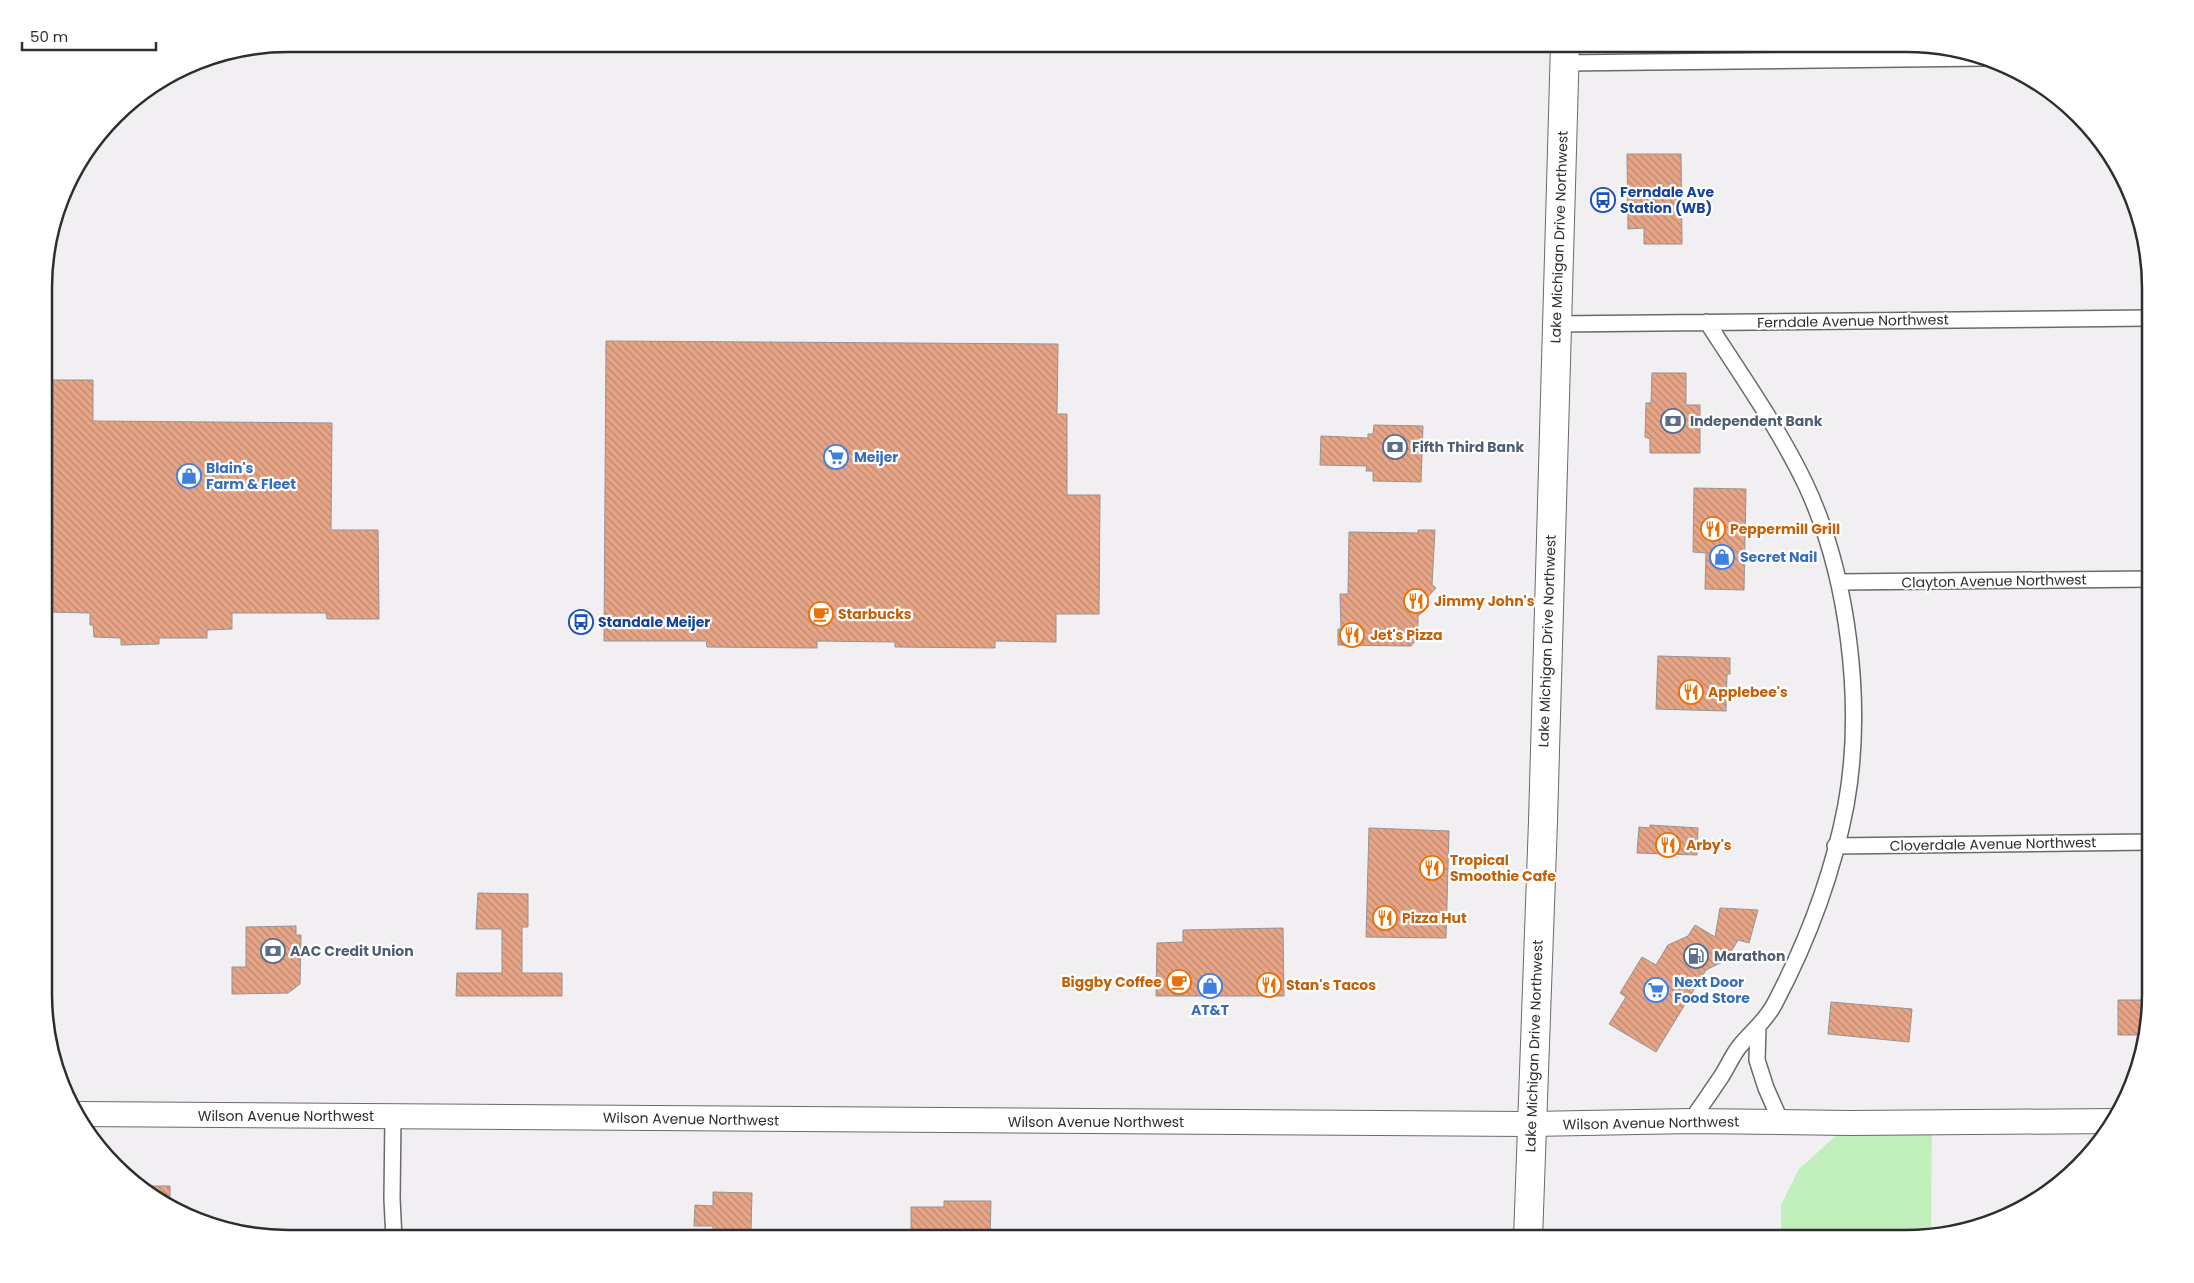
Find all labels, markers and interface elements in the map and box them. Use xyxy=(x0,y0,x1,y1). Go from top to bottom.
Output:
scale bar xyxy=(22,20,156,52)
text: 50 m xyxy=(30,26,68,47)
street label: Lake Michigan Drive Northwest xyxy=(1545,130,1573,344)
place label: Ferndale Ave Station (WB) xyxy=(1620,182,1715,218)
bus stop icon: Ferndale Ave Station (WB) xyxy=(1590,187,1616,213)
street label: Ferndale Avenue Northwest xyxy=(1757,309,1949,333)
bank icon: Independent Bank xyxy=(1660,408,1686,434)
place label: Independent Bank xyxy=(1690,411,1823,431)
bank icon: Fifth Third Bank xyxy=(1382,434,1408,460)
place label: Fifth Third Bank xyxy=(1412,437,1524,457)
supermarket icon: Meijer xyxy=(823,444,849,470)
place label: Meijer xyxy=(854,447,898,467)
place label: Blain's Farm & Fleet xyxy=(206,458,296,494)
shop icon: Blain's Farm & Fleet xyxy=(176,463,202,489)
restaurant icon: Peppermill Grill xyxy=(1700,516,1726,542)
place label: Peppermill Grill xyxy=(1730,519,1840,539)
street label: Lake Michigan Drive Northwest xyxy=(1533,534,1561,748)
shop icon: Secret Nail xyxy=(1709,544,1735,570)
place label: Secret Nail xyxy=(1740,547,1817,567)
street label: Clayton Avenue Northwest xyxy=(1901,569,2087,593)
restaurant icon: Jimmy John's xyxy=(1403,588,1429,614)
place label: Jimmy John's xyxy=(1434,591,1535,611)
cafe icon: Starbucks xyxy=(808,601,834,627)
place label: Starbucks xyxy=(838,604,912,624)
bus stop icon: Standale Meijer xyxy=(568,609,594,635)
place label: Standale Meijer xyxy=(598,612,710,632)
restaurant icon: Jet's Pizza xyxy=(1339,622,1365,648)
place label: Jet's Pizza xyxy=(1370,625,1443,645)
restaurant icon: Applebee's xyxy=(1678,679,1704,705)
place label: Applebee's xyxy=(1708,682,1788,702)
restaurant icon: Arby's xyxy=(1655,832,1681,858)
street label: Cloverdale Avenue Northwest xyxy=(1889,832,2097,856)
place label: Arby's xyxy=(1686,835,1732,855)
place label: Tropical Smoothie Cafe xyxy=(1450,850,1556,886)
restaurant icon: Tropical Smoothie Cafe xyxy=(1419,855,1445,881)
restaurant icon: Pizza Hut xyxy=(1372,905,1398,931)
place label: Pizza Hut xyxy=(1402,908,1467,928)
bank icon: AAC Credit Union xyxy=(260,938,286,964)
street label: Lake Michigan Drive Northwest xyxy=(1520,939,1548,1153)
place label: AAC Credit Union xyxy=(290,941,414,961)
fuel station icon: Marathon xyxy=(1683,943,1709,969)
place label: Marathon xyxy=(1714,946,1785,966)
cafe icon: Biggby Coffee xyxy=(1166,969,1192,995)
place label: Biggby Coffee xyxy=(1061,972,1162,992)
restaurant icon: Stan's Tacos xyxy=(1256,972,1282,998)
place label: Next Door Food Store xyxy=(1674,972,1750,1008)
shop icon: AT&T xyxy=(1197,973,1223,999)
place label: Stan's Tacos xyxy=(1286,975,1376,995)
supermarket icon: Next Door Food Store xyxy=(1643,977,1669,1003)
place label: AT&T xyxy=(1191,1000,1229,1020)
street label: Wilson Avenue Northwest xyxy=(198,1106,374,1126)
street label: Wilson Avenue Northwest xyxy=(603,1107,779,1131)
street label: Wilson Avenue Northwest xyxy=(1563,1111,1739,1135)
street label: Wilson Avenue Northwest xyxy=(1008,1112,1184,1132)

